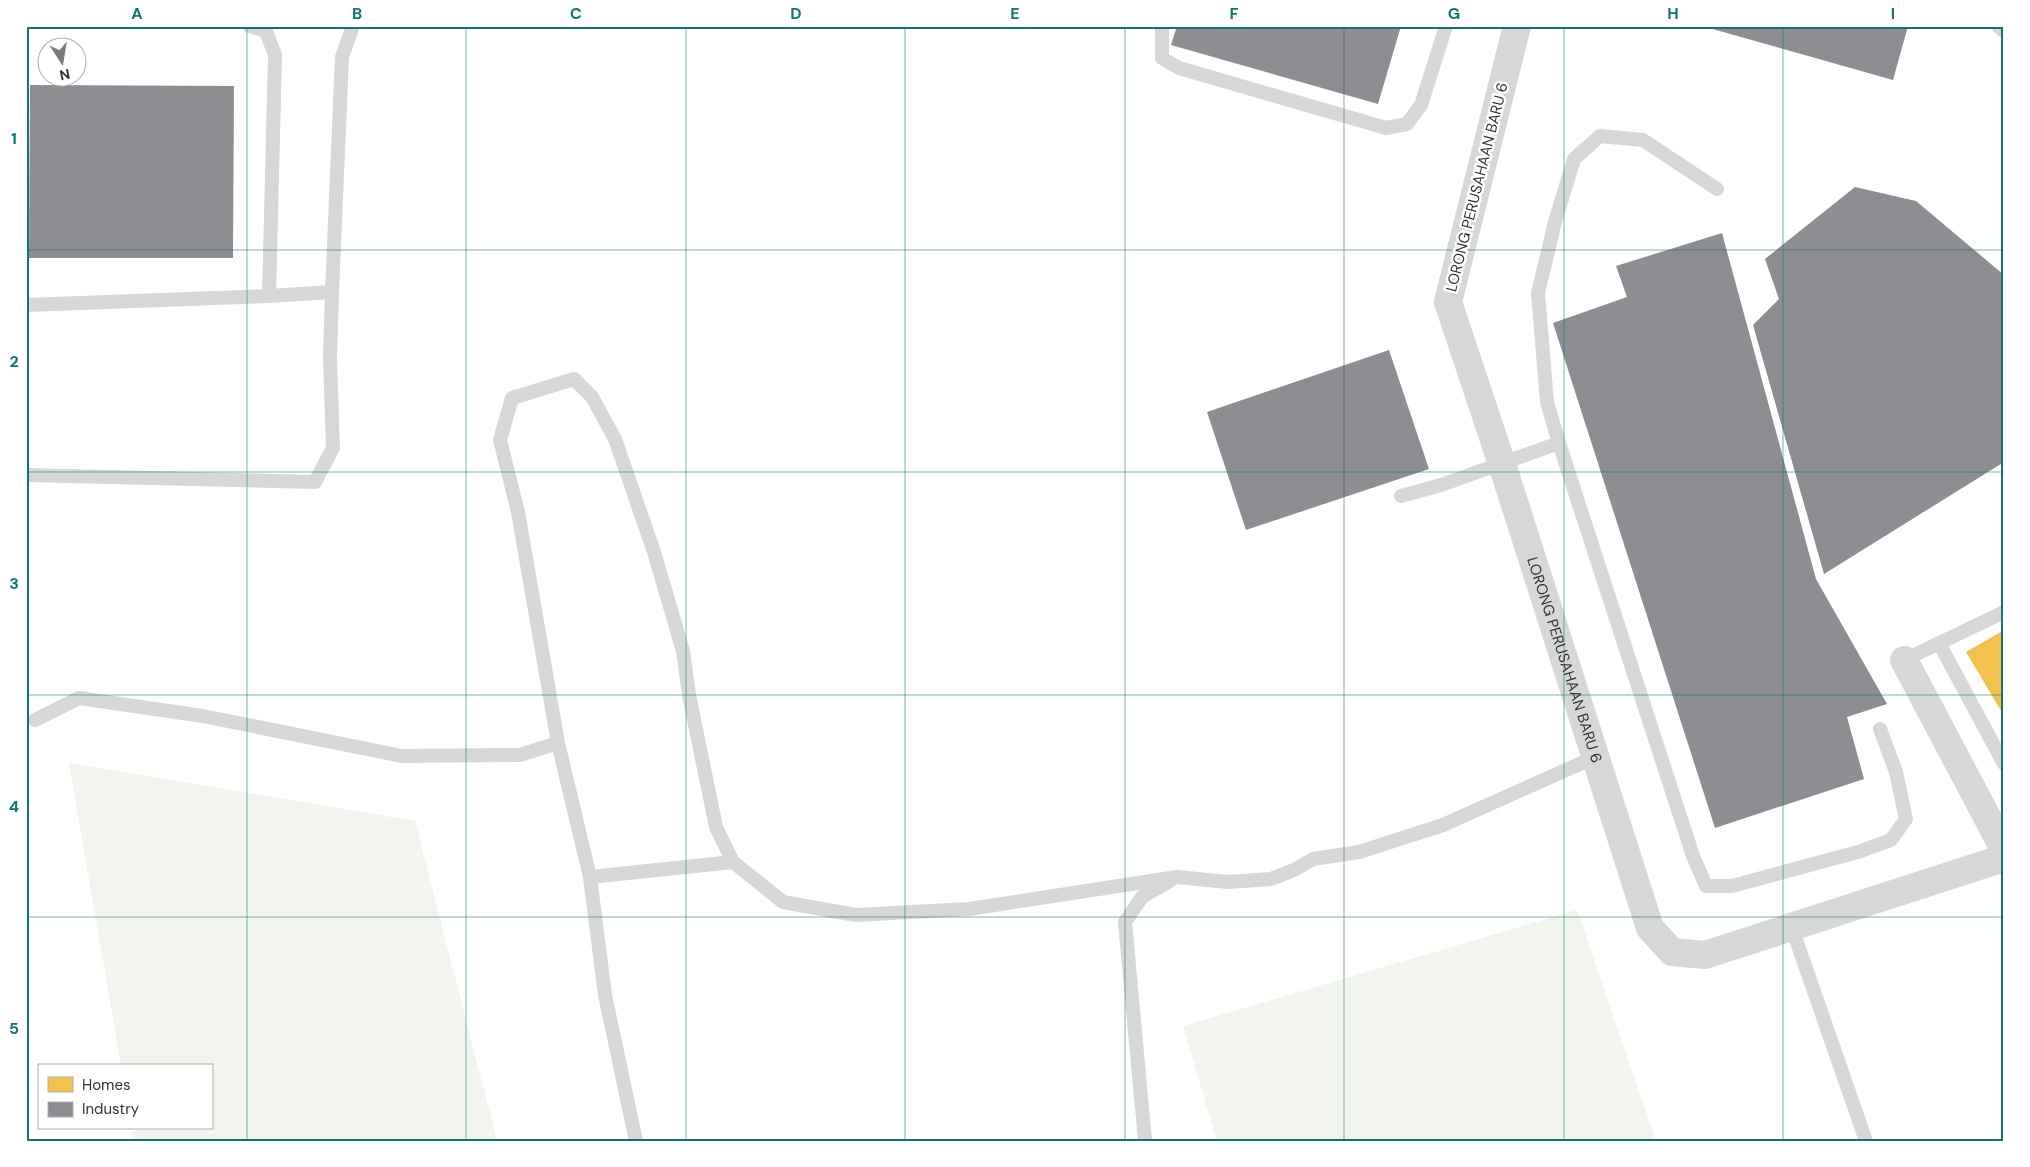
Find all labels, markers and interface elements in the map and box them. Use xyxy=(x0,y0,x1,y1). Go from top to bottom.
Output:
text: A xyxy=(131,3,143,24)
text: B xyxy=(352,3,362,24)
text: C xyxy=(570,3,582,24)
text: D xyxy=(790,3,802,24)
text: E xyxy=(1010,3,1020,24)
text: F xyxy=(1230,3,1239,24)
text: G xyxy=(1448,3,1460,24)
text: H xyxy=(1667,3,1679,24)
text: I xyxy=(1891,3,1895,24)
north arrow xyxy=(38,38,88,88)
text: N xyxy=(58,65,72,85)
street label: LORONG PERUSAHAAN BARU 6 xyxy=(1441,80,1513,294)
text: 1 xyxy=(11,128,17,149)
text: 2 xyxy=(9,351,19,372)
street label: LORONG PERUSAHAAN BARU 6 xyxy=(1522,555,1607,765)
text: 3 xyxy=(9,573,19,594)
text: 4 xyxy=(9,796,19,817)
text: 5 xyxy=(9,1018,19,1039)
legend xyxy=(38,1064,212,1130)
text: Homes xyxy=(82,1075,131,1095)
text: Industry xyxy=(82,1099,140,1119)

